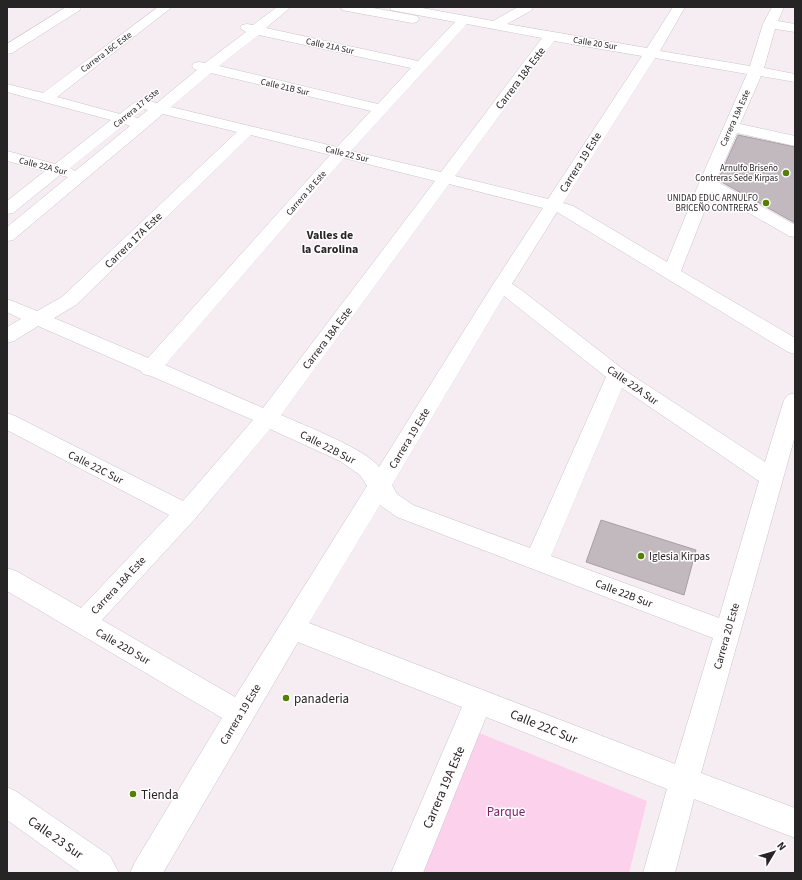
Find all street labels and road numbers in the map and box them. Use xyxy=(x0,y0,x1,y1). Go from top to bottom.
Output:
street label: Carrera 16C Este xyxy=(78,28,135,76)
street label: Calle 20 Sur xyxy=(572,34,619,53)
street label: Calle 21A Sur xyxy=(305,35,356,58)
street label: Carrera 18A Este xyxy=(492,44,549,113)
street label: Calle 21B Sur xyxy=(259,76,311,100)
street label: Carrera 17 Este xyxy=(110,85,163,131)
street label: Carrera 19A Este xyxy=(717,87,754,149)
street label: Carrera 19 Este xyxy=(556,129,605,195)
street label: Calle 22 Sur xyxy=(324,143,371,166)
street label: Calle 22A Sur xyxy=(18,154,69,179)
street label: Carrera 18 Este xyxy=(283,168,330,219)
street label: Carrera 17A Este xyxy=(101,209,166,272)
street label: Carrera 18A Este xyxy=(299,304,356,373)
street label: Calle 22A Sur xyxy=(604,362,662,409)
street label: Carrera 19 Este xyxy=(385,405,434,471)
street label: Calle 22B Sur xyxy=(297,427,358,468)
street label: Calle 22C Sur xyxy=(66,447,126,488)
street label: Carrera 18A Este xyxy=(88,553,150,618)
street label: Calle 22B Sur xyxy=(593,576,655,611)
street label: Carrera 20 Este xyxy=(710,601,743,671)
street label: Calle 22D Sur xyxy=(93,625,153,668)
street label: Carrera 19 Este xyxy=(216,681,265,747)
street label: Calle 22C Sur xyxy=(507,705,580,749)
street label: Carrera 19A Este xyxy=(418,743,469,831)
street label: Calle 23 Sur xyxy=(24,812,87,864)

